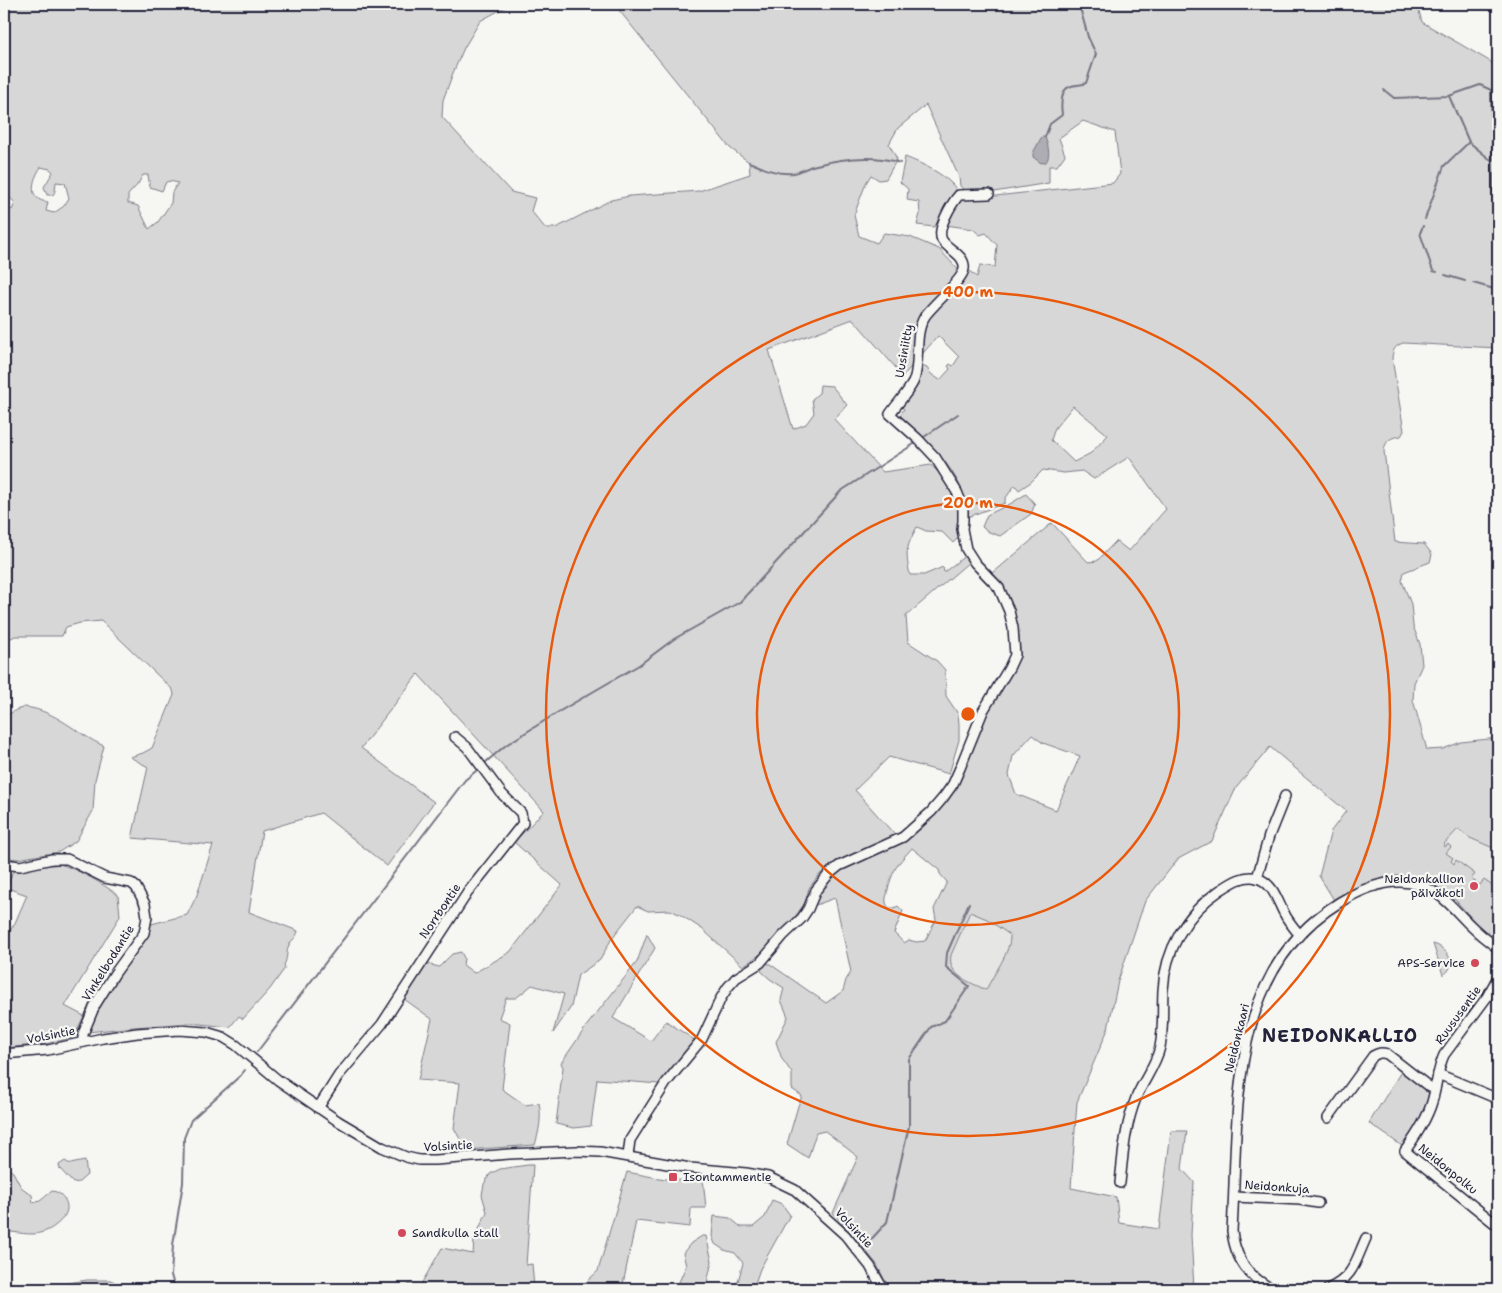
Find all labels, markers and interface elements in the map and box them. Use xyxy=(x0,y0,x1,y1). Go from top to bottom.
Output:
text: 400 m xyxy=(943,282,993,302)
street label: Uusiniitty xyxy=(891,323,917,379)
text: 200 m xyxy=(943,493,993,513)
centre of rings xyxy=(959,705,977,723)
place label: Neidonkallion päiväkoti xyxy=(1384,871,1464,901)
street label: Norrbontie xyxy=(416,880,464,942)
marker: Neidonkallion päiväkoti xyxy=(1468,880,1480,892)
street label: Vinkelbodantie xyxy=(78,922,138,1004)
place label: APS-Service xyxy=(1397,955,1465,971)
marker: APS-Service xyxy=(1469,957,1481,969)
street label: Ruususentie xyxy=(1431,982,1485,1048)
street label: Neidonkaari xyxy=(1221,1002,1253,1074)
street label: Volsintie xyxy=(25,1022,77,1048)
district label: NEIDONKALLIO xyxy=(1262,1024,1418,1048)
street label: Volsintie xyxy=(423,1137,473,1155)
street label: Neidonpolku xyxy=(1415,1140,1481,1198)
place label: Isontammentie xyxy=(683,1169,772,1185)
marker: Isontammentie xyxy=(667,1171,679,1183)
street label: Neidonkuja xyxy=(1244,1177,1311,1197)
street label: Volsintie xyxy=(831,1205,877,1252)
place label: Sandkulla stall xyxy=(412,1225,499,1241)
marker: Sandkulla stall xyxy=(396,1227,408,1239)

